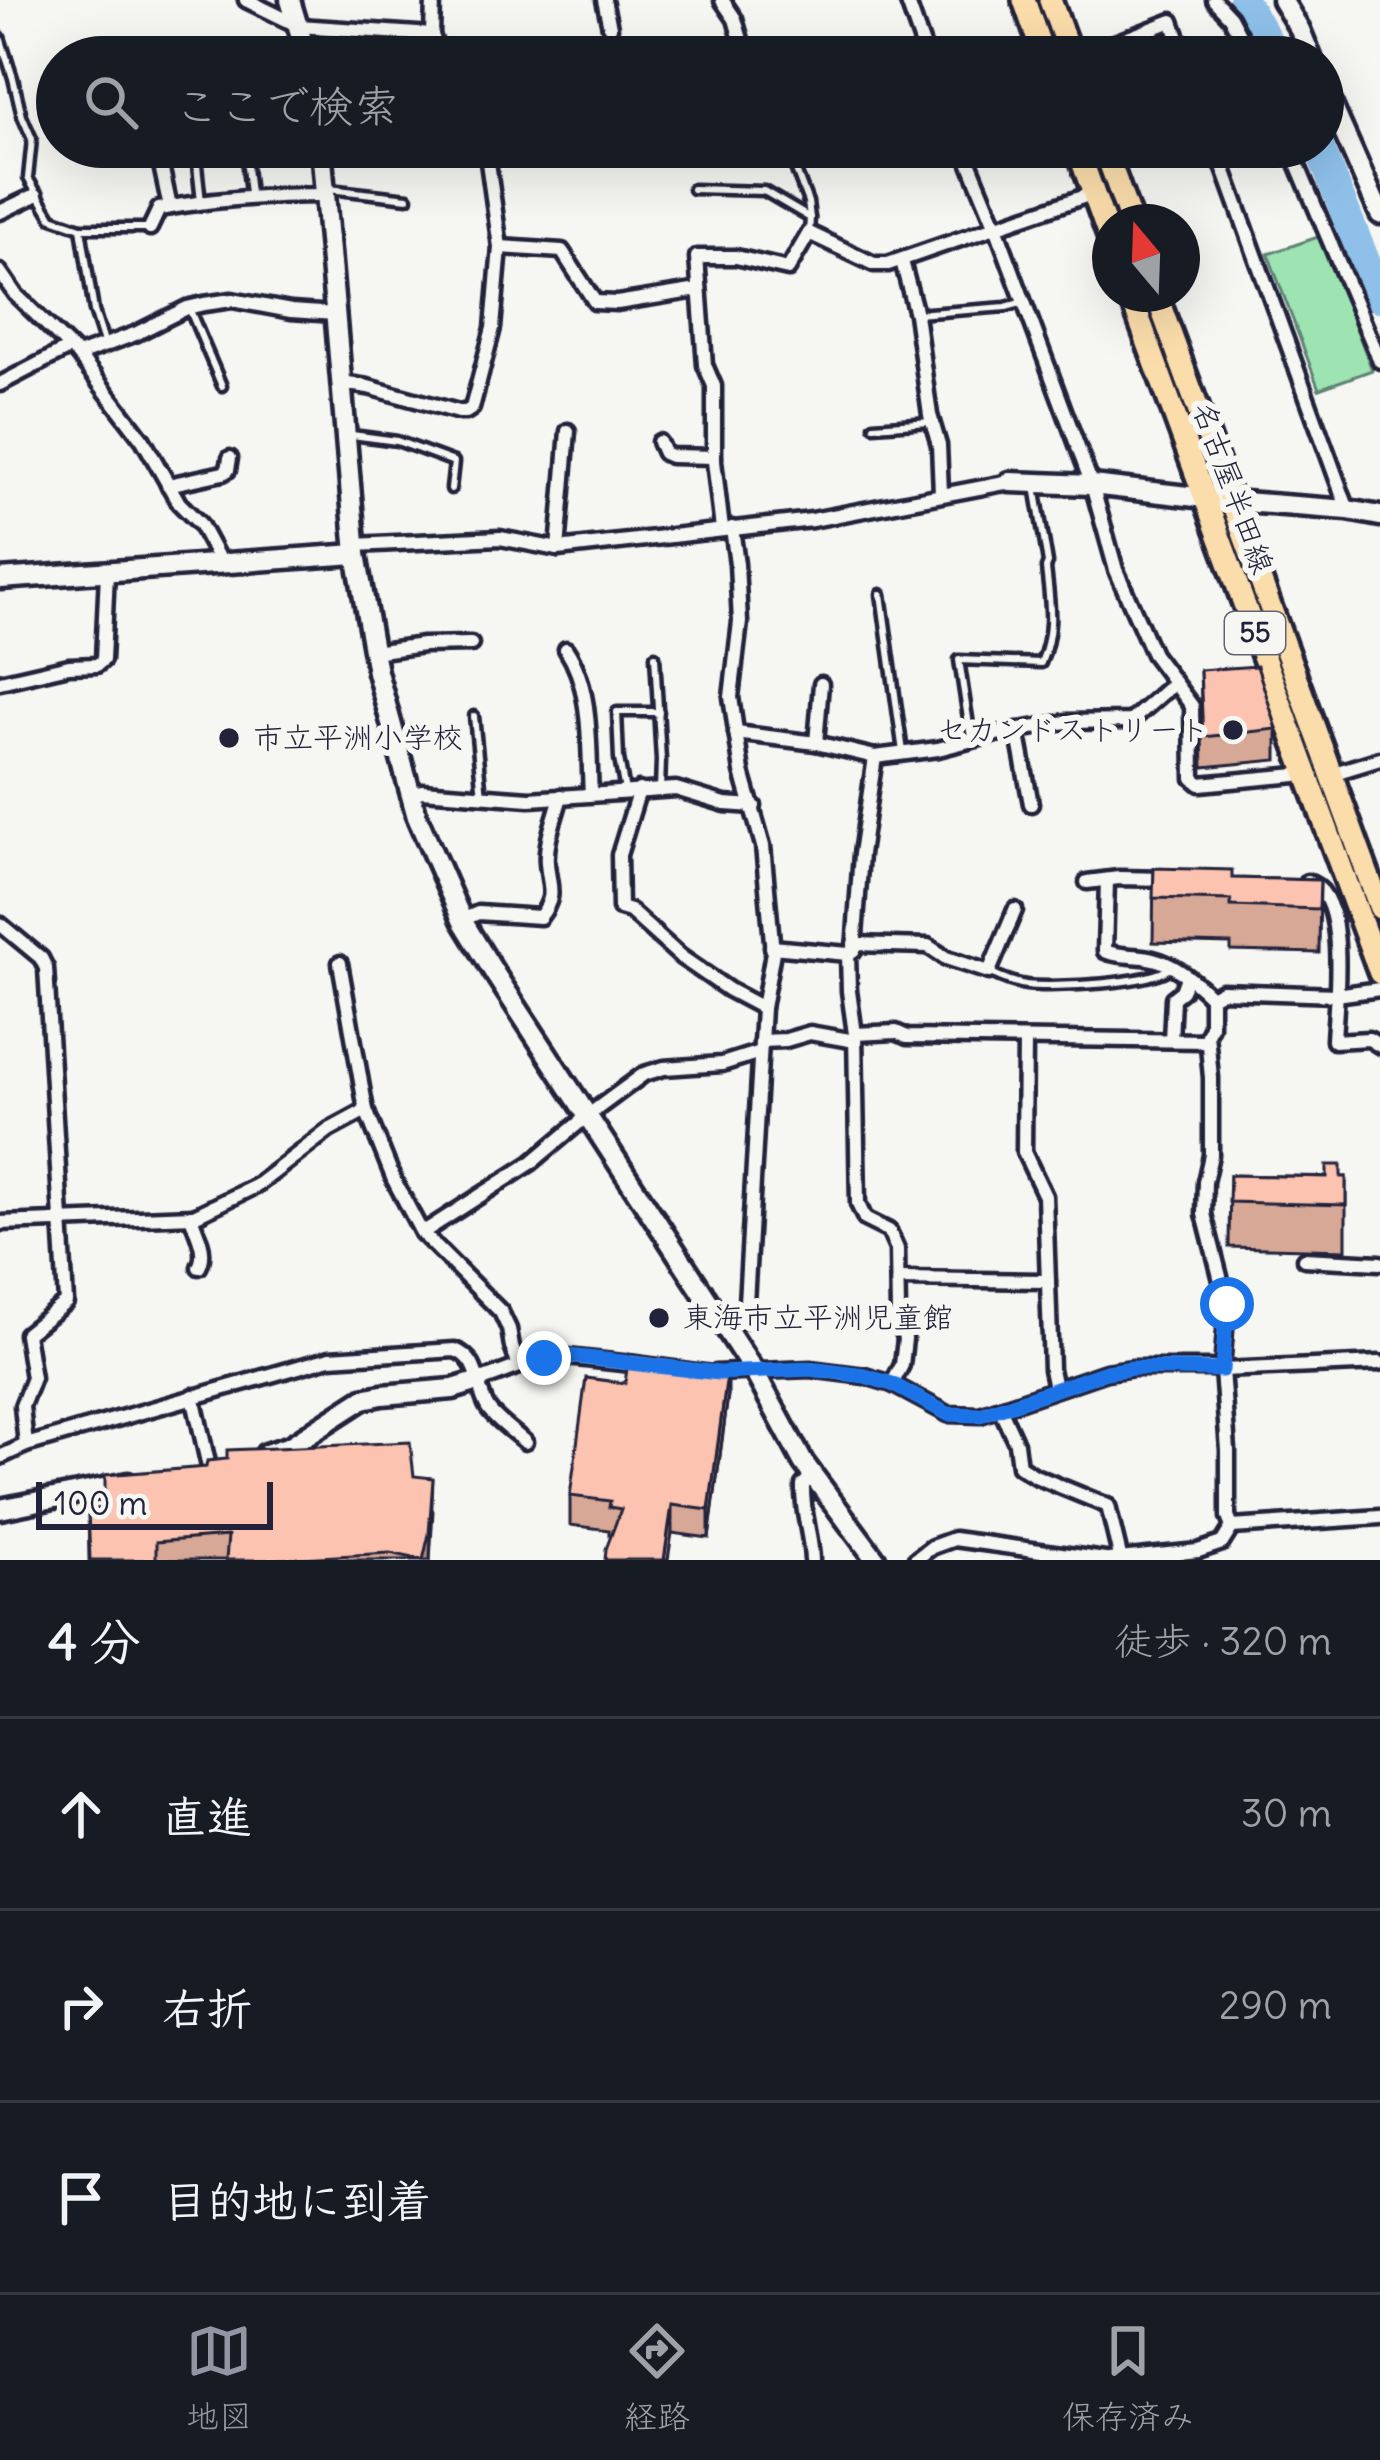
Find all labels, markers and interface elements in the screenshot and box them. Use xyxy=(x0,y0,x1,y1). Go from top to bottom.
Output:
search box xyxy=(36,36,1344,168)
icon: search xyxy=(78,69,144,135)
text: ここで検索 xyxy=(174,78,399,134)
north arrow xyxy=(1092,204,1200,312)
street label: 名古屋半田線 xyxy=(1185,397,1283,579)
road number: 55 xyxy=(1225,612,1285,654)
place label: セカンドストリート xyxy=(937,710,1209,748)
marker: セカンドストリート xyxy=(1220,717,1246,743)
place label: 市立平洲小学校 xyxy=(253,718,463,756)
marker: 市立平洲小学校 xyxy=(216,725,242,751)
route start xyxy=(1200,1277,1254,1331)
place label: 東海市立平洲児童館 xyxy=(683,1298,953,1336)
marker: 東海市立平洲児童館 xyxy=(646,1305,672,1331)
route end xyxy=(517,1331,571,1385)
scale bar xyxy=(36,1476,273,1529)
text: 100 m xyxy=(54,1482,147,1524)
text: 4 分 xyxy=(48,1610,141,1674)
text: 徒歩 · 320 m xyxy=(1114,1617,1332,1666)
icon: ahead xyxy=(48,1781,114,1847)
text: 直進 xyxy=(162,1789,252,1845)
text: 30 m xyxy=(1241,1789,1332,1838)
icon: right xyxy=(48,1973,114,2039)
text: 右折 xyxy=(162,1981,252,2037)
text: 290 m xyxy=(1219,1981,1332,2030)
icon: arrive xyxy=(48,2165,114,2231)
text: 目的地に到着 xyxy=(162,2173,432,2229)
tab: 地図 xyxy=(186,2318,252,2438)
tab: 経路 xyxy=(624,2318,690,2438)
tab: 保存済み xyxy=(1062,2318,1194,2438)

